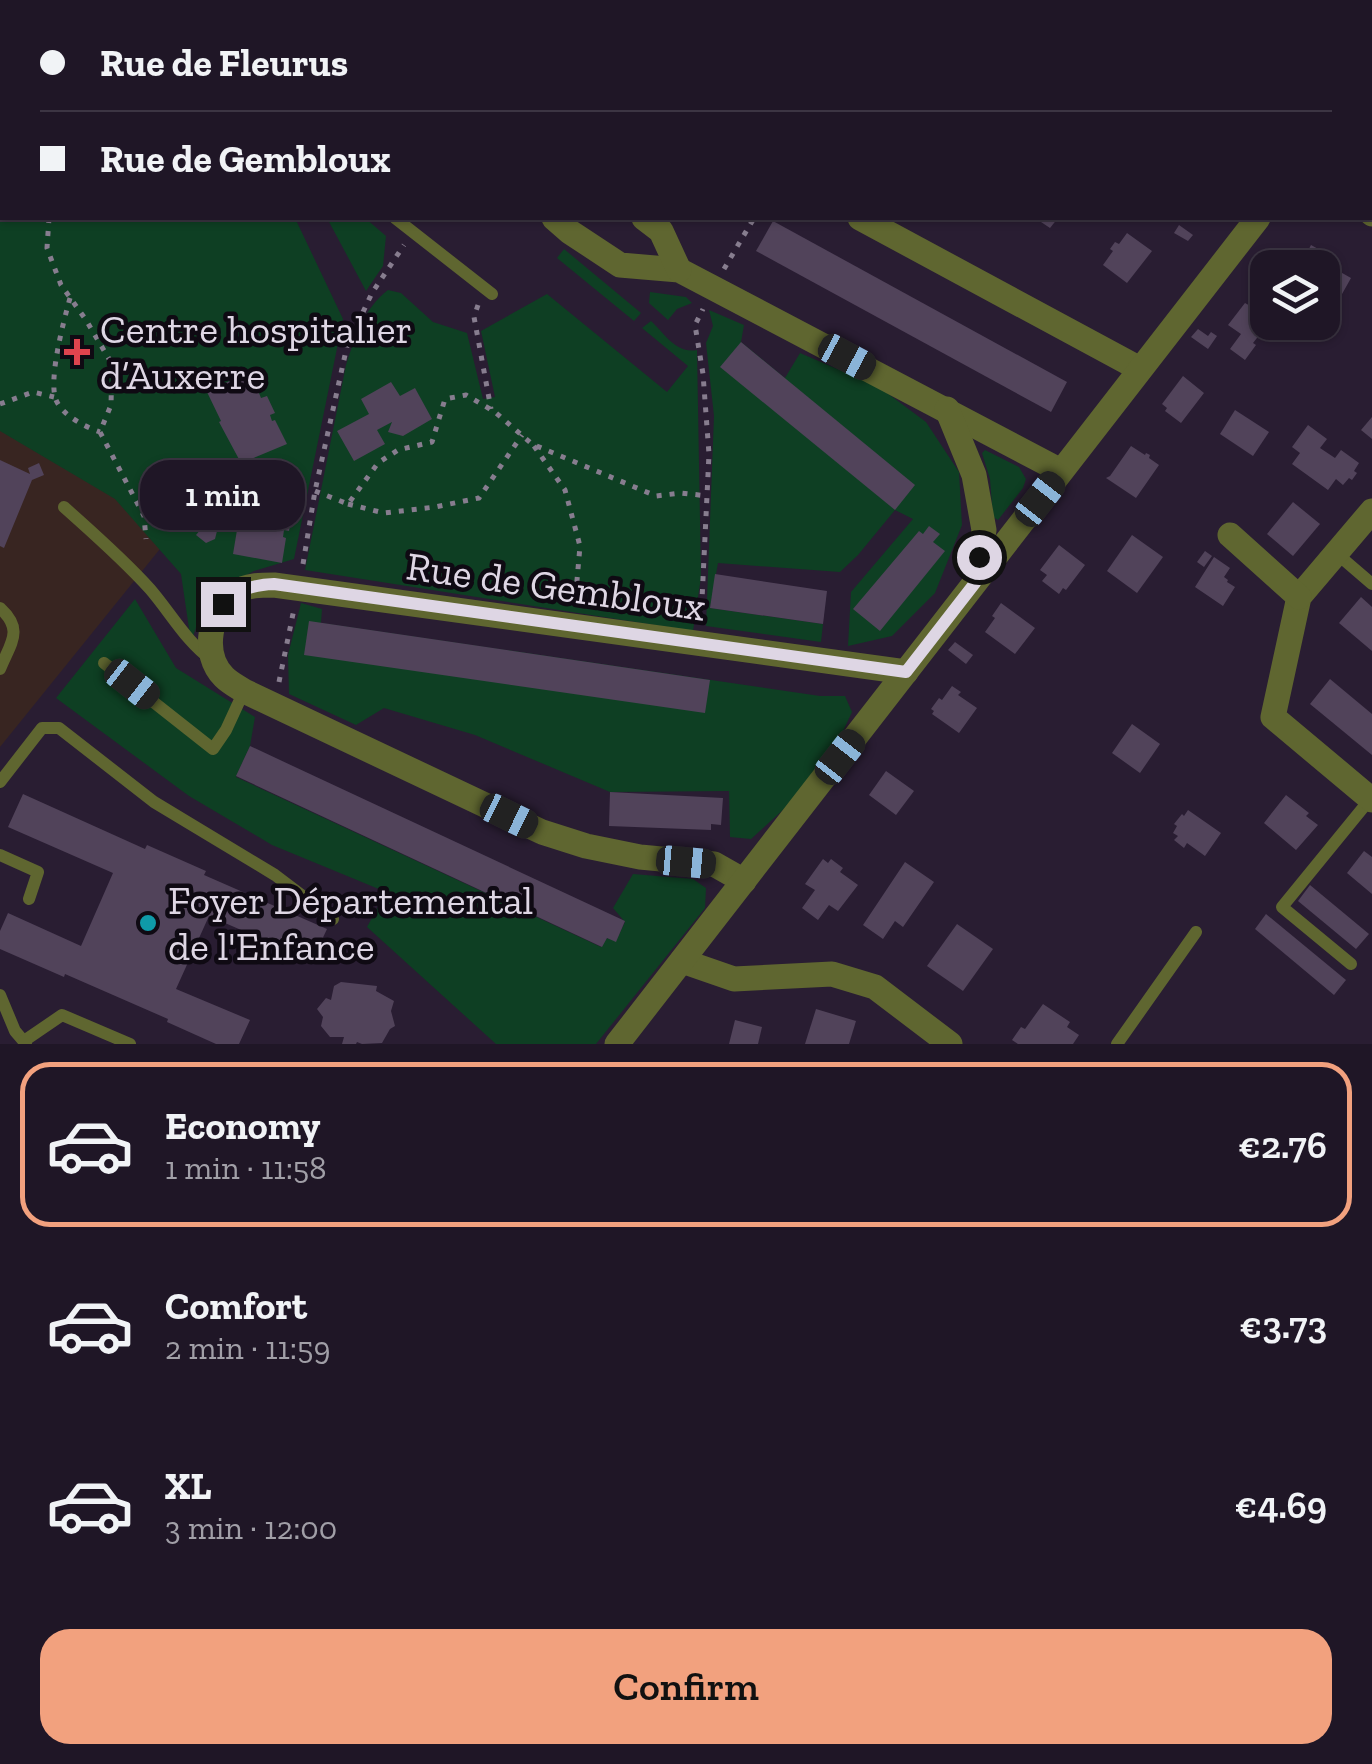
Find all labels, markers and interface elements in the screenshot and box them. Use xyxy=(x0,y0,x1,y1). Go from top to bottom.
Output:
text: Rue de Fleurus xyxy=(100,40,348,86)
text: Rue de Gembloux xyxy=(100,136,391,182)
map controls xyxy=(1250,250,1340,340)
button: layers xyxy=(1250,250,1340,340)
place label: Centre hospitalier d’Auxerre xyxy=(100,305,412,399)
car xyxy=(813,330,881,384)
marker: Centre hospitalier d’Auxerre xyxy=(64,339,90,365)
callout: 1 min xyxy=(140,459,306,529)
car xyxy=(1010,466,1070,532)
text: 1 min xyxy=(185,476,260,514)
route start xyxy=(957,535,1002,580)
street label: Rue de Gembloux xyxy=(403,541,709,631)
route end xyxy=(201,582,246,627)
car xyxy=(99,654,165,714)
car xyxy=(810,724,870,790)
car xyxy=(475,789,543,843)
car xyxy=(655,844,717,880)
place label: Foyer Départemental de l'Enfance xyxy=(168,876,533,970)
marker: Foyer Départemental de l'Enfance xyxy=(137,912,159,934)
icon: car xyxy=(45,1100,135,1190)
text: Economy xyxy=(165,1103,320,1149)
text: €2.76 xyxy=(1238,1122,1327,1168)
text: 1 min · 11:58 xyxy=(165,1149,326,1187)
icon: car xyxy=(45,1280,135,1370)
text: Comfort xyxy=(165,1283,307,1329)
text: €3.73 xyxy=(1240,1302,1327,1348)
text: 2 min · 11:59 xyxy=(165,1329,330,1367)
icon: car xyxy=(45,1460,135,1550)
text: XL xyxy=(165,1463,212,1509)
text: €4.69 xyxy=(1235,1482,1327,1528)
text: 3 min · 12:00 xyxy=(165,1509,337,1547)
button: Confirm xyxy=(40,1629,1332,1744)

